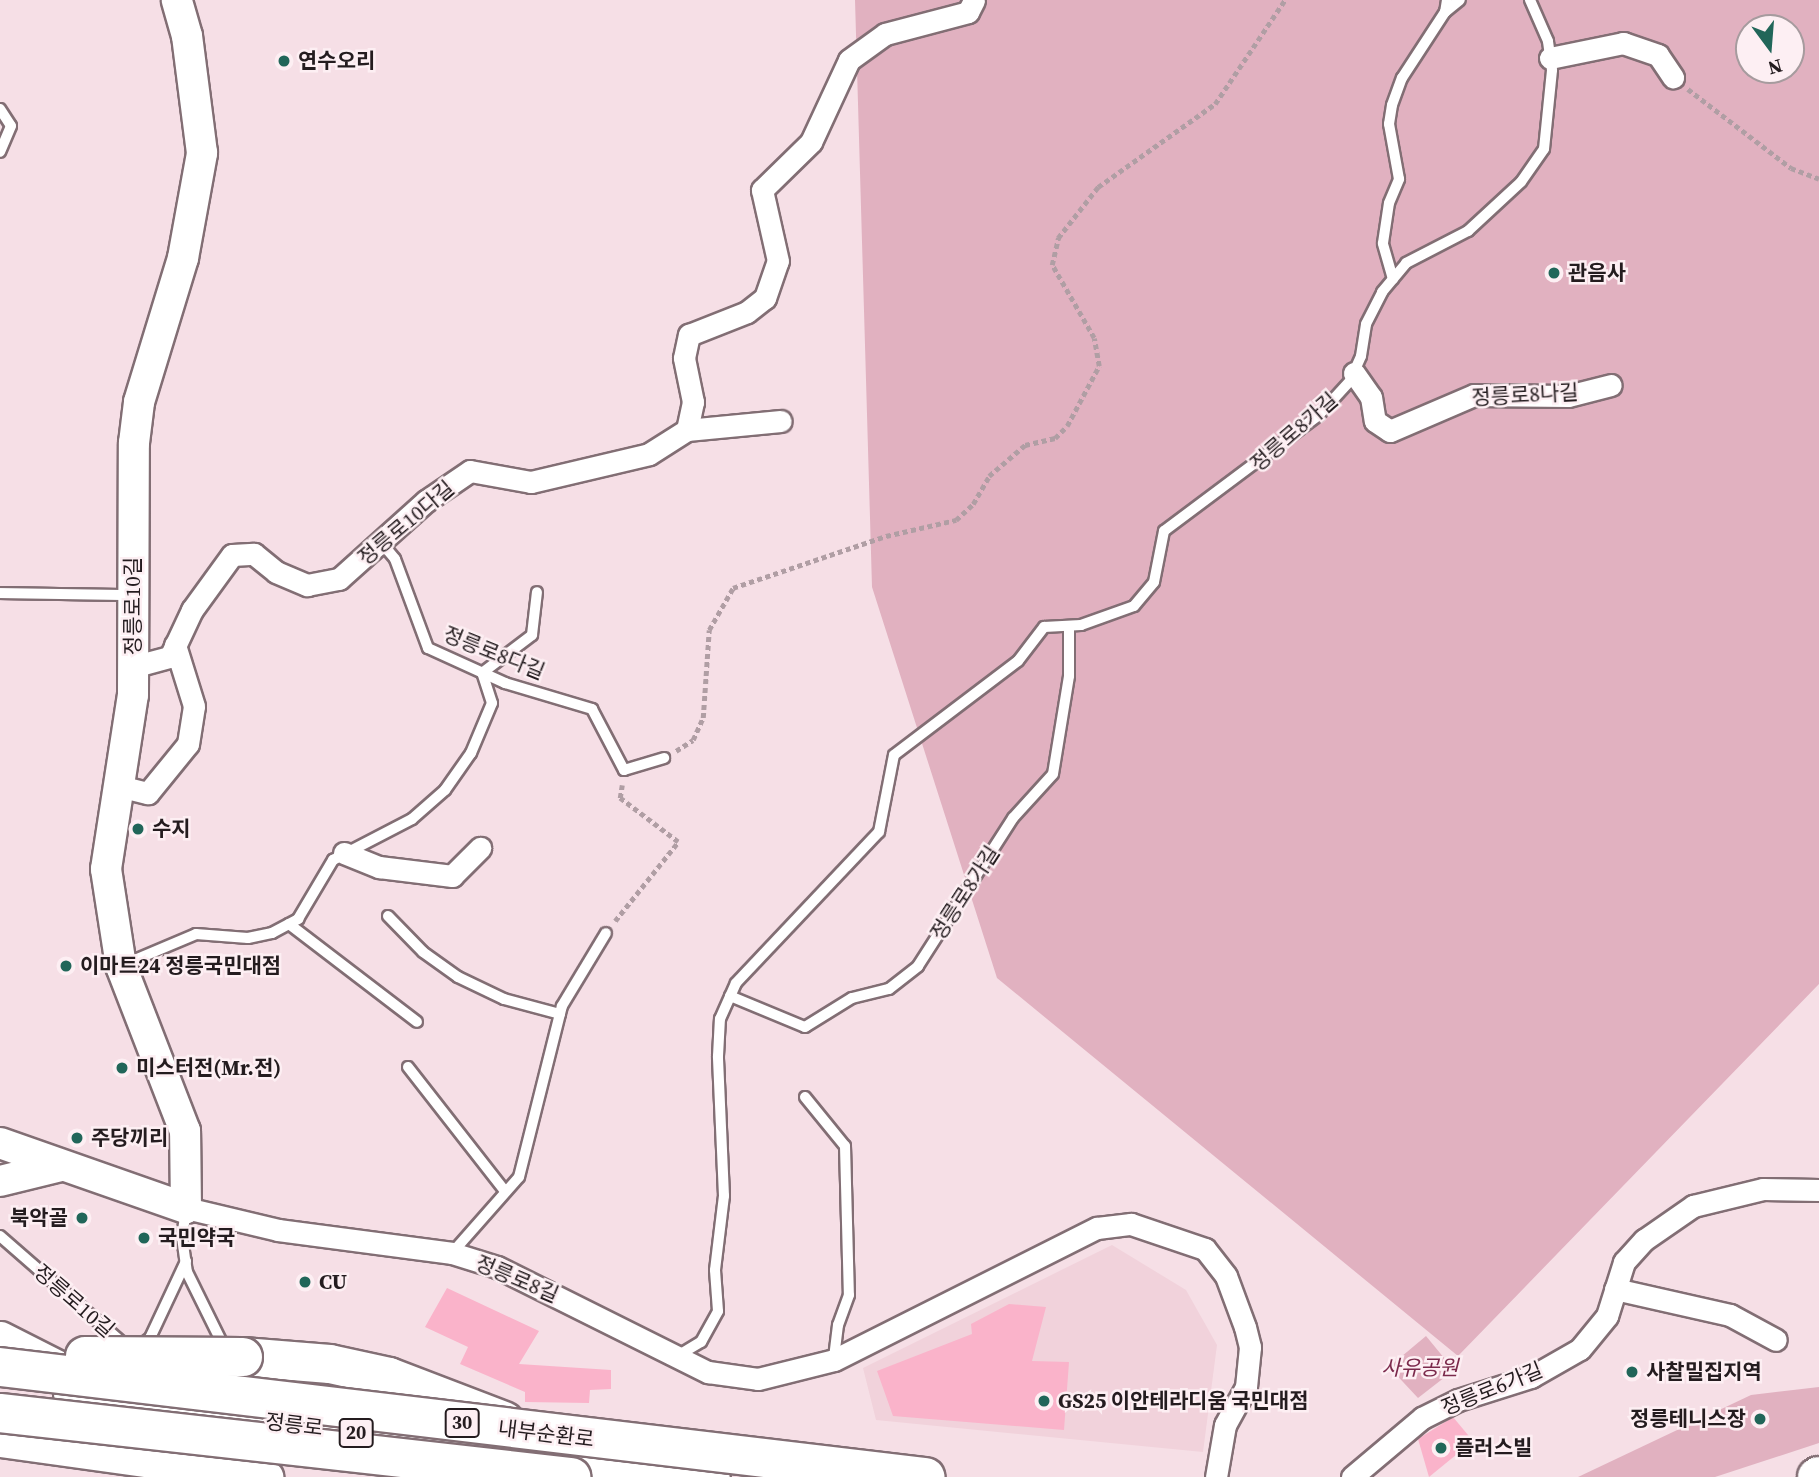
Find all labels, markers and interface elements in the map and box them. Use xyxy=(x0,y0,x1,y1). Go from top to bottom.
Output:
north arrow xyxy=(1735,14,1805,84)
place label: 연수오리 xyxy=(298,48,375,74)
marker: 연수오리 xyxy=(276,53,292,69)
text: N xyxy=(1765,53,1785,82)
place label: 관음사 xyxy=(1568,260,1626,286)
marker: 관음사 xyxy=(1546,265,1562,281)
street label: 정릉로8나길 xyxy=(1471,380,1579,410)
street label: 정릉로8가길 xyxy=(1245,387,1343,477)
street label: 정릉로10다길 xyxy=(353,476,459,570)
street label: 정릉로10길 xyxy=(120,557,146,655)
street label: 정릉로8다길 xyxy=(440,621,548,685)
place label: 수지 xyxy=(152,816,191,842)
marker: 수지 xyxy=(130,821,146,837)
street label: 정릉로8가길 xyxy=(925,841,1005,945)
place label: 이마트24 정릉국민대점 xyxy=(80,953,281,979)
marker: 이마트24 정릉국민대점 xyxy=(58,958,74,974)
place label: 미스터전(Mr.전) xyxy=(136,1055,281,1081)
marker: 미스터전(Mr.전) xyxy=(114,1060,130,1076)
place label: 주당끼리 xyxy=(91,1125,168,1151)
marker: 주당끼리 xyxy=(69,1130,85,1146)
place label: 북악골 xyxy=(10,1205,68,1231)
marker: 북악골 xyxy=(74,1210,90,1226)
place label: 국민약국 xyxy=(158,1225,235,1251)
marker: 국민약국 xyxy=(136,1230,152,1246)
street label: 정릉로8길 xyxy=(472,1250,562,1308)
street label: 정릉로10길 xyxy=(29,1259,119,1343)
place label: CU xyxy=(319,1269,347,1295)
marker: CU xyxy=(297,1274,313,1290)
park label: 사유공원 xyxy=(1381,1355,1459,1381)
street label: 정릉로6가길 xyxy=(1438,1357,1546,1421)
place label: 사찰밀집지역 xyxy=(1646,1359,1762,1385)
marker: 사찰밀집지역 xyxy=(1624,1364,1640,1380)
place label: GS25 이안테라디움 국민대점 xyxy=(1058,1388,1308,1414)
marker: GS25 이안테라디움 국민대점 xyxy=(1036,1393,1052,1409)
place label: 정릉테니스장 xyxy=(1630,1406,1746,1432)
road number: 30 xyxy=(444,1408,480,1438)
street label: 정릉로 xyxy=(264,1409,324,1441)
marker: 정릉테니스장 xyxy=(1752,1411,1768,1427)
street label: 내부순환로 xyxy=(497,1416,595,1452)
road number: 20 xyxy=(338,1418,374,1448)
place label: 플러스빌 xyxy=(1455,1435,1532,1461)
marker: 플러스빌 xyxy=(1433,1440,1449,1456)

